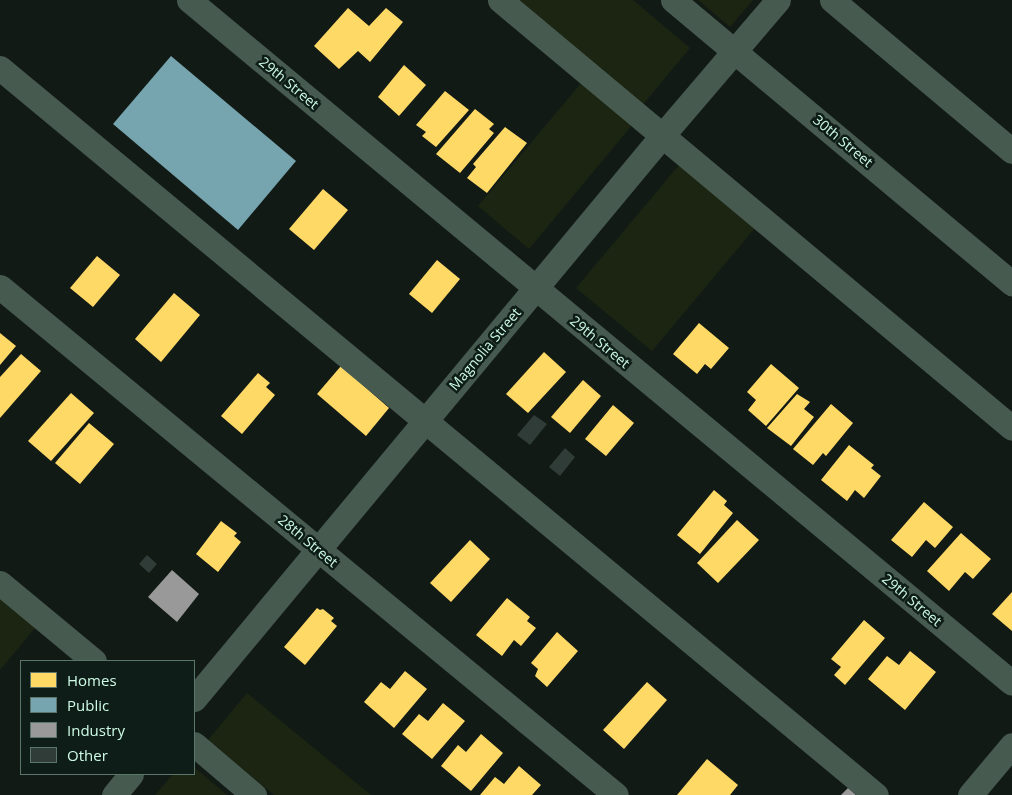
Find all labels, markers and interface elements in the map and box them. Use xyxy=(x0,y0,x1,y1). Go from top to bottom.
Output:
street label: 29th Street xyxy=(256,53,322,113)
street label: 30th Street xyxy=(810,111,876,171)
street label: Magnolia Street xyxy=(446,304,524,394)
street label: 29th Street xyxy=(567,312,633,372)
street label: 28th Street xyxy=(275,511,341,571)
street label: 29th Street xyxy=(879,570,945,630)
legend xyxy=(20,660,195,775)
text: Homes xyxy=(67,670,117,690)
text: Public xyxy=(67,695,109,715)
text: Industry xyxy=(67,720,125,740)
text: Other xyxy=(67,745,108,765)

